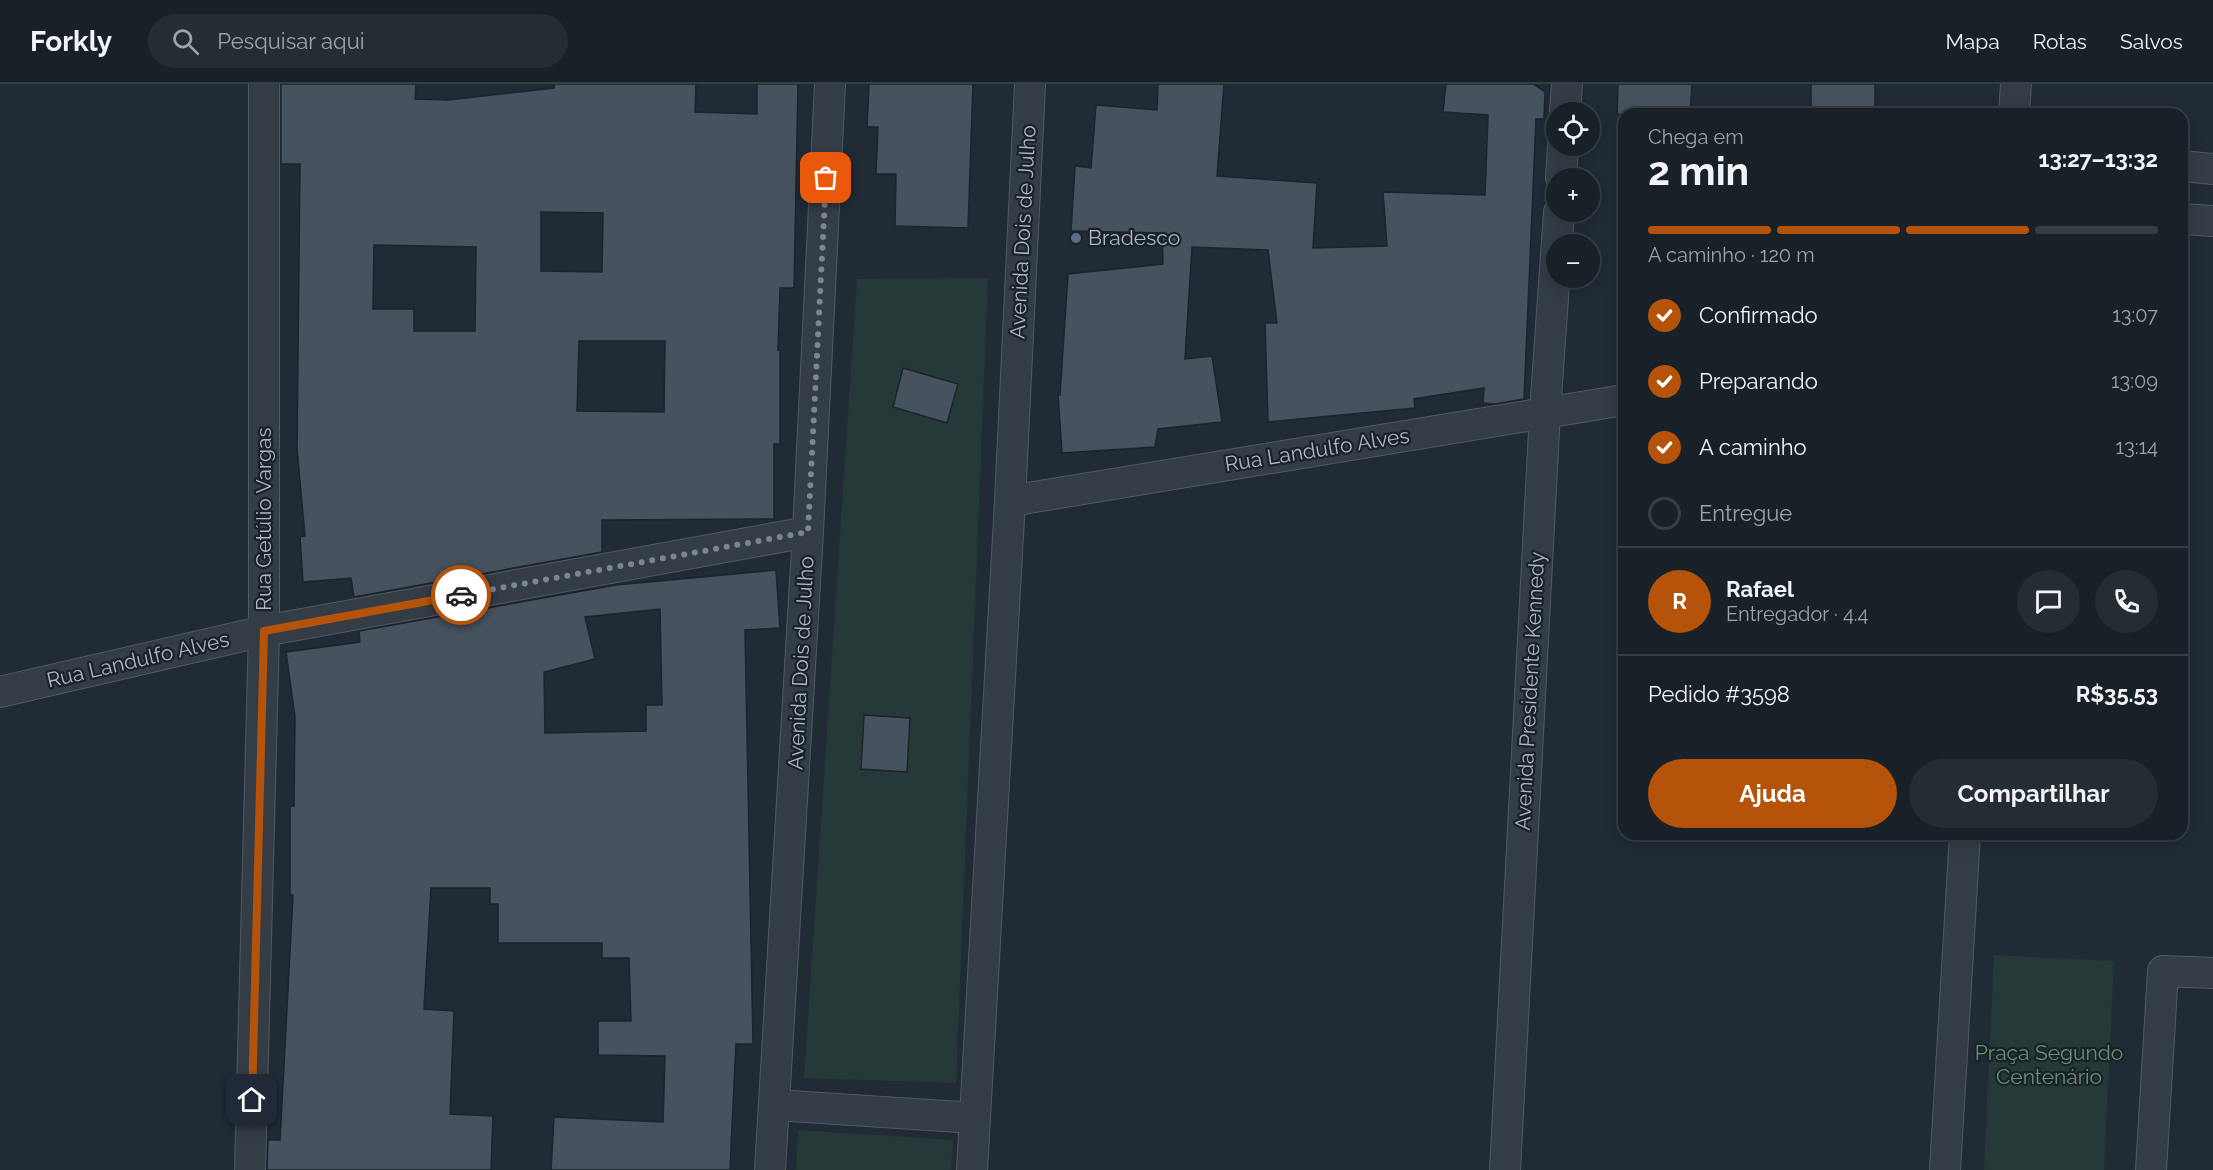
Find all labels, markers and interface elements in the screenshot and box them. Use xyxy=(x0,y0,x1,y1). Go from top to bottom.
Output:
search box xyxy=(148,14,568,68)
text: Forkly xyxy=(30,25,112,58)
icon: search xyxy=(169,25,202,58)
text: Pesquisar aqui xyxy=(217,28,365,54)
text: Mapa xyxy=(1946,29,2000,54)
text: Rotas xyxy=(2033,29,2087,54)
text: Salvos xyxy=(2120,29,2183,54)
map controls xyxy=(1546,102,1600,288)
button: locate xyxy=(1546,102,1600,156)
street label: Avenida Dois de Julho xyxy=(1004,124,1041,339)
text: Chega em xyxy=(1648,125,1744,149)
text: 13:27–13:32 xyxy=(2039,146,2158,172)
text: 2 min xyxy=(1648,148,1749,194)
pin xyxy=(800,152,851,203)
icon: bag xyxy=(809,161,842,194)
button: + xyxy=(1546,168,1600,222)
place label: Bradesco xyxy=(1088,225,1180,250)
marker: Bradesco xyxy=(1069,231,1083,245)
button: − xyxy=(1546,234,1600,288)
text: A caminho · 120 m xyxy=(1648,243,1815,267)
icon: check xyxy=(1648,299,1681,332)
text: Confirmado xyxy=(1699,302,1818,328)
text: 13:07 xyxy=(2112,303,2158,327)
icon: check xyxy=(1648,365,1681,398)
text: Preparando xyxy=(1699,368,1818,394)
text: 13:09 xyxy=(2111,369,2158,393)
street label: Rua Landulfo Alves xyxy=(1223,423,1411,476)
street label: Rua Getúlio Vargas xyxy=(251,427,276,611)
icon: check xyxy=(1648,431,1681,464)
text: A caminho xyxy=(1699,434,1807,460)
text: 13:14 xyxy=(2116,435,2158,459)
text: Entregue xyxy=(1699,500,1792,526)
street label: Avenida Presidente Kennedy xyxy=(1510,551,1549,831)
street label: Avenida Dois de Julho xyxy=(782,555,819,770)
courier xyxy=(431,565,491,625)
button: chat xyxy=(2017,570,2080,633)
button: phone xyxy=(2095,570,2158,633)
text: Rafael xyxy=(1726,576,1794,602)
icon: car xyxy=(445,579,478,612)
text: R xyxy=(1672,588,1687,614)
text: Entregador · 4.4 xyxy=(1726,602,1869,626)
street label: Rua Landulfo Alves xyxy=(44,626,232,693)
text: Pedido #3598 xyxy=(1648,681,1790,707)
text: R$35.53 xyxy=(2076,681,2158,707)
button: Ajuda xyxy=(1648,759,1897,828)
button: Compartilhar xyxy=(1909,759,2158,828)
park label: Praça Segundo Centenário xyxy=(1975,1040,2123,1089)
pin xyxy=(226,1074,277,1125)
icon: home xyxy=(235,1083,268,1116)

